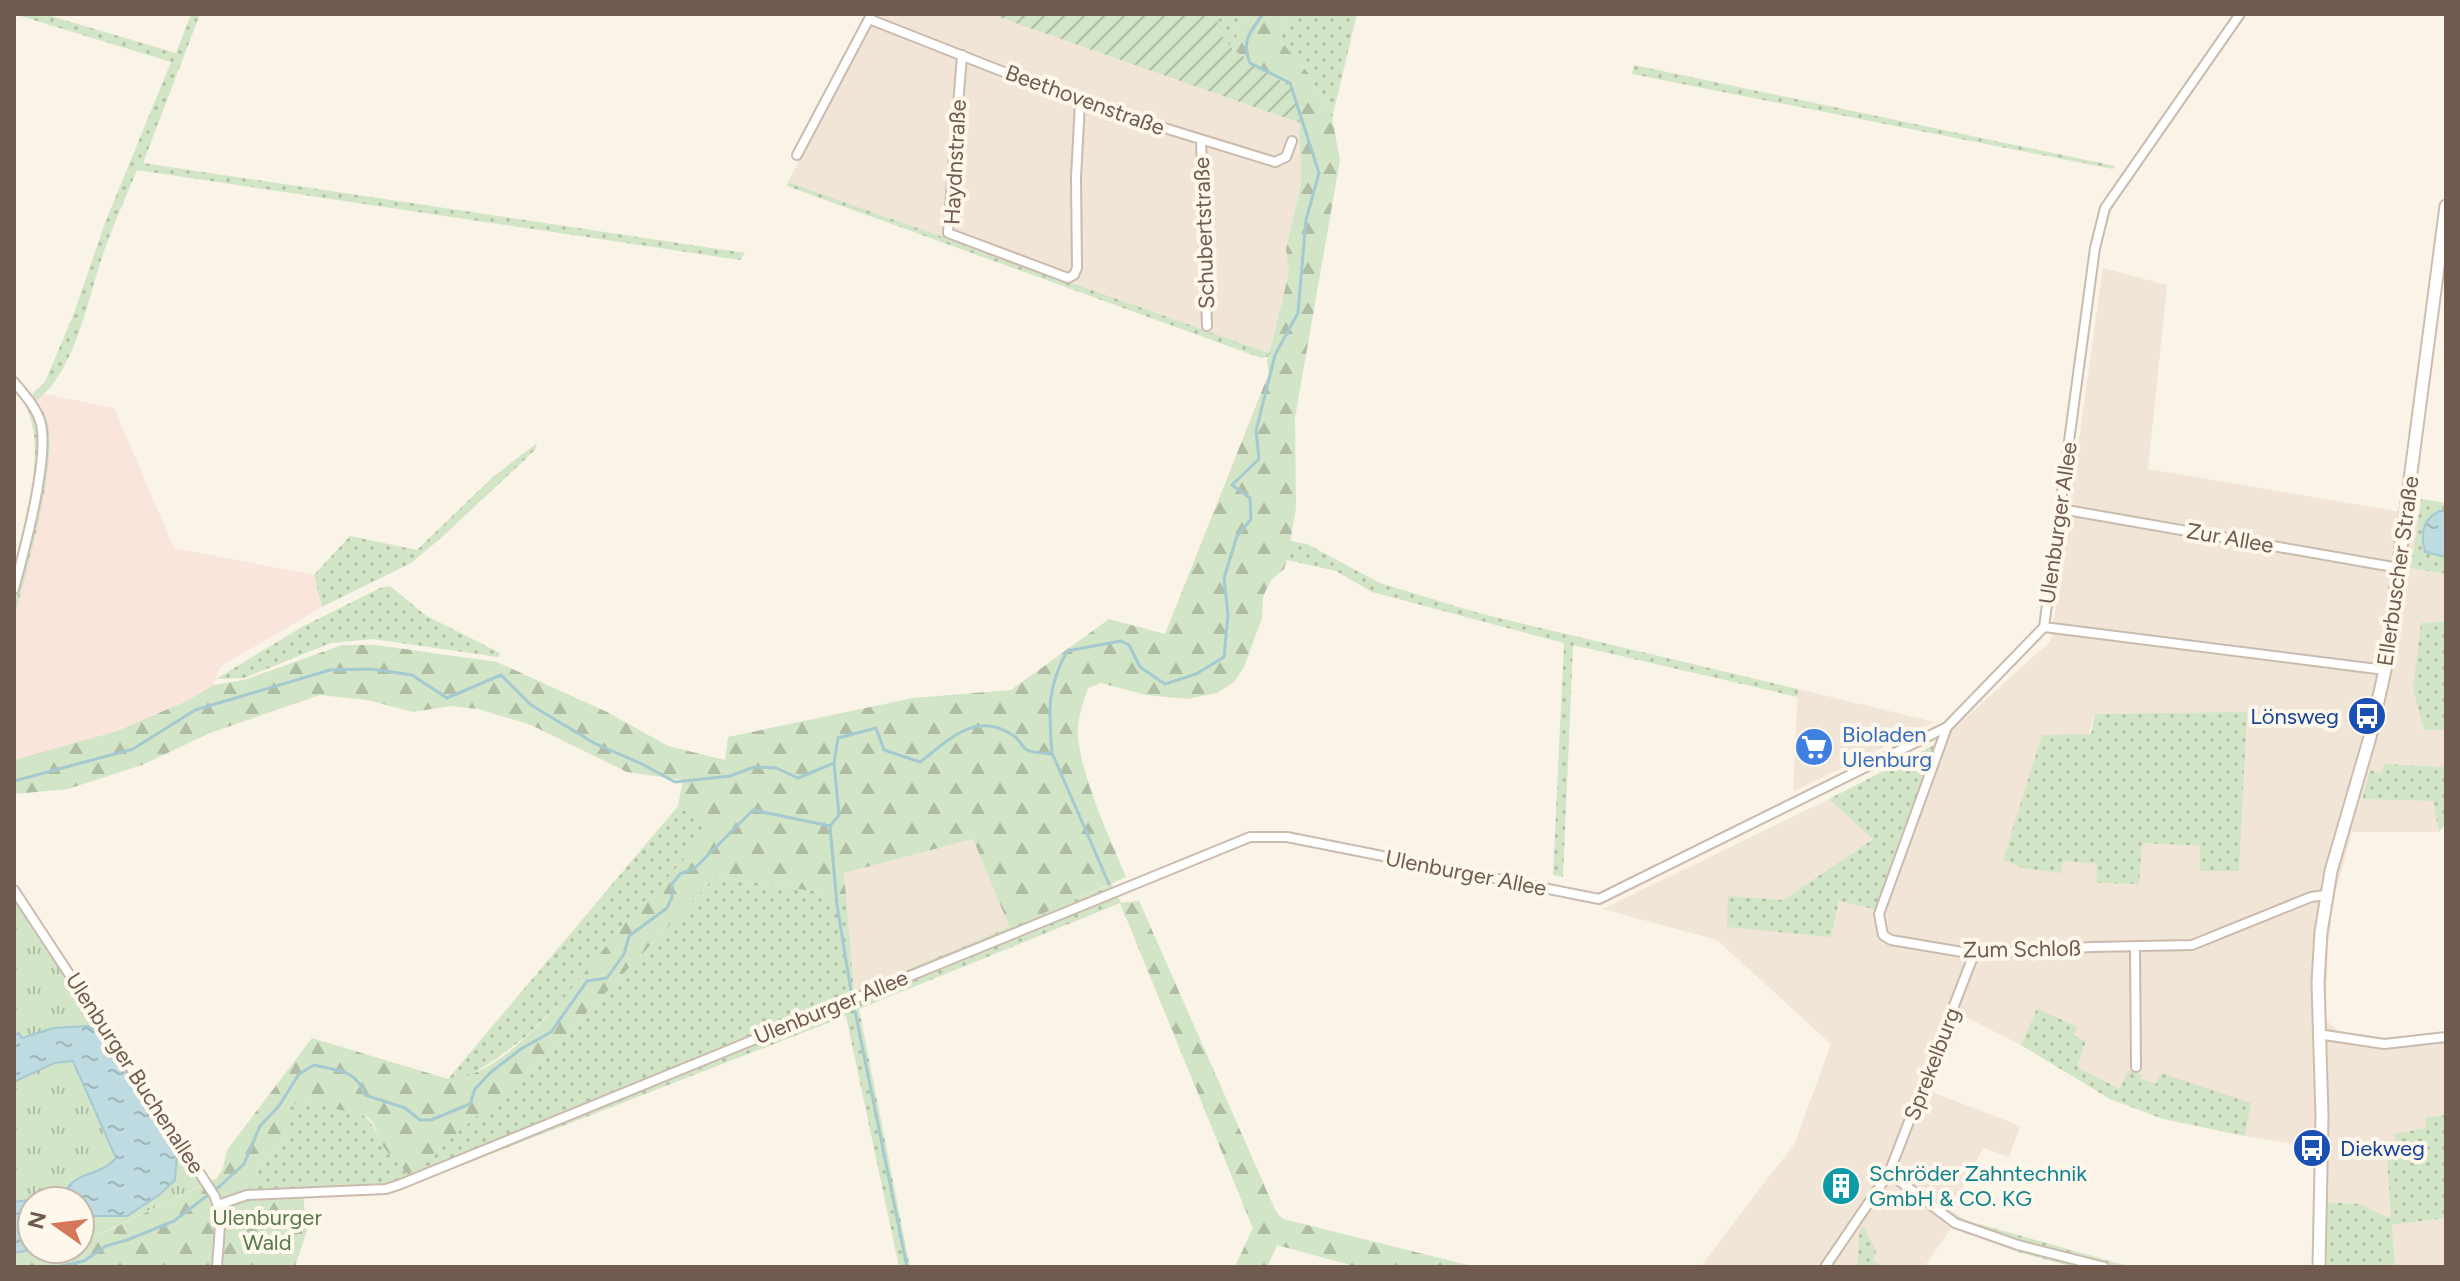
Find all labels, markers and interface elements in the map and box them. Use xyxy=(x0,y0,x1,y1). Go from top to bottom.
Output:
street label: Beethovenstraße xyxy=(1002,59,1168,141)
street label: Haydnstraße xyxy=(938,99,972,225)
street label: Schubertstraße xyxy=(1188,156,1220,310)
street label: Ulenburger Allee xyxy=(2033,440,2083,606)
street label: Ellerbuscher Straße xyxy=(2371,474,2425,668)
street label: Zur Allee xyxy=(2184,517,2276,559)
bus stop icon: Lönsweg xyxy=(2346,695,2388,737)
place label: Lönsweg xyxy=(2250,703,2339,730)
place label: Bioladen Ulenburg xyxy=(1842,721,1932,773)
supermarket icon: Bioladen Ulenburg xyxy=(1793,726,1835,768)
street label: Ulenburger Allee xyxy=(1383,844,1549,902)
street label: Zum Schloß xyxy=(1963,934,2081,964)
street label: Ulenburger Allee xyxy=(750,964,912,1050)
street label: Ulenburger Buchenallee xyxy=(60,967,210,1179)
street label: Sprekelburg xyxy=(1898,1004,1966,1124)
bus stop icon: Diekweg xyxy=(2291,1127,2333,1169)
place label: Diekweg xyxy=(2340,1135,2425,1162)
place label: Schröder Zahntechnik GmbH & CO. KG xyxy=(1869,1160,2087,1212)
building icon: Schröder Zahntechnik GmbH & CO. KG xyxy=(1820,1165,1862,1207)
north arrow xyxy=(16,1185,96,1265)
park label: Ulenburger Wald xyxy=(212,1204,322,1256)
text: N xyxy=(22,1209,52,1232)

